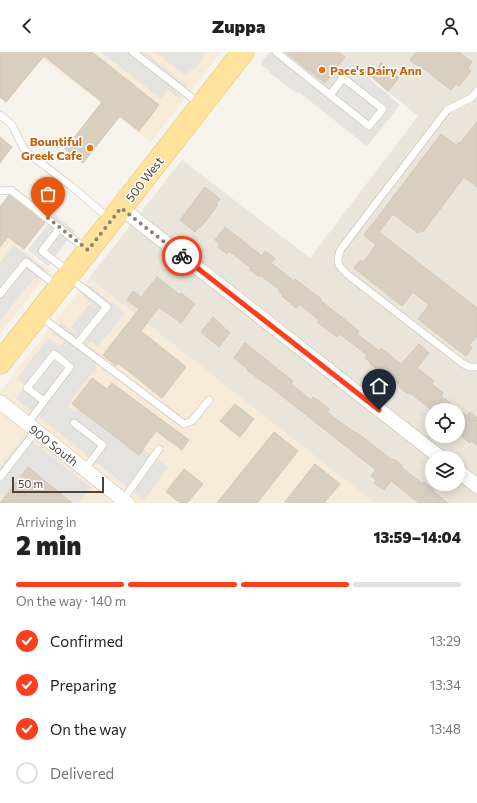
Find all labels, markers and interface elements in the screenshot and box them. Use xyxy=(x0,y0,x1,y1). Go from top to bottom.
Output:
icon: back xyxy=(16,15,38,37)
text: Zuppa xyxy=(212,15,265,37)
icon: person xyxy=(439,15,461,37)
place label: Pace's Dairy Ann xyxy=(330,63,422,77)
marker: Pace's Dairy Ann xyxy=(317,65,327,75)
place label: Bountiful Greek Cafe xyxy=(21,134,82,162)
marker: Bountiful Greek Cafe xyxy=(85,143,95,153)
street label: 500 West xyxy=(122,154,166,204)
pin xyxy=(31,177,65,218)
icon: bag xyxy=(37,183,59,205)
courier xyxy=(162,236,202,276)
icon: bike xyxy=(171,245,193,267)
pin xyxy=(362,369,396,410)
icon: home xyxy=(368,375,390,397)
map controls xyxy=(425,403,465,491)
button: locate xyxy=(425,403,465,443)
street label: 900 South xyxy=(27,422,81,468)
button: layers xyxy=(425,451,465,491)
scale bar xyxy=(12,475,104,494)
text: 50 m xyxy=(18,477,43,490)
text: Arriving in xyxy=(16,514,76,530)
text: 13:59–14:04 xyxy=(373,528,461,546)
text: 2 min xyxy=(16,529,81,560)
text: On the way · 140 m xyxy=(16,593,126,609)
icon: check xyxy=(16,630,38,652)
text: Confirmed xyxy=(50,632,123,650)
text: 13:29 xyxy=(430,633,461,649)
icon: check xyxy=(16,674,38,696)
text: Preparing xyxy=(50,676,116,694)
text: 13:34 xyxy=(430,677,461,693)
icon: check xyxy=(16,718,38,740)
text: On the way xyxy=(50,720,127,738)
text: 13:48 xyxy=(429,721,461,737)
text: Delivered xyxy=(50,764,114,782)

